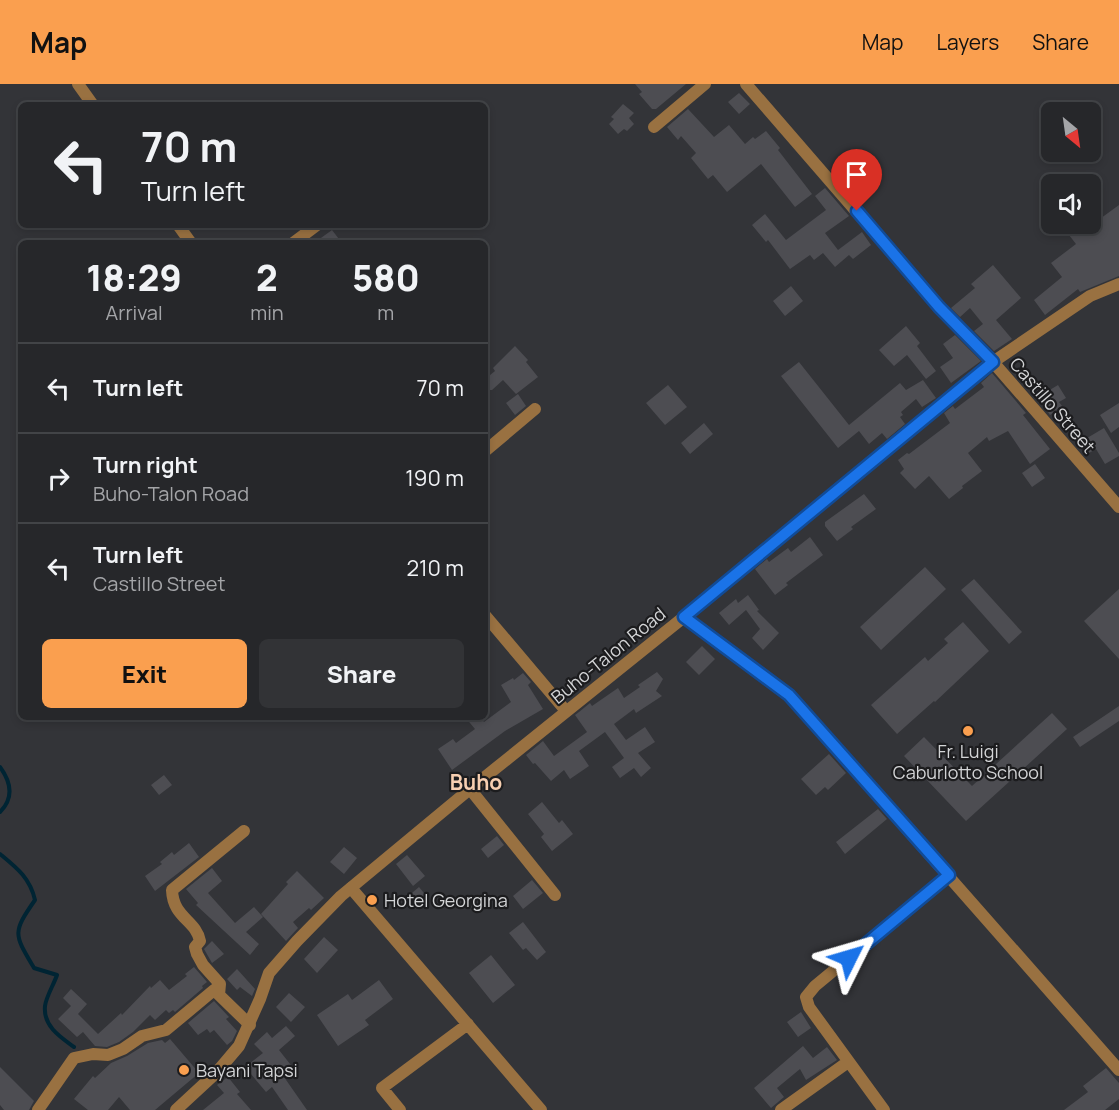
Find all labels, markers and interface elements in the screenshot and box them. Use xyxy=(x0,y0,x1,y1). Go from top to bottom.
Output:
text: Map xyxy=(30,23,87,61)
text: Map xyxy=(862,28,903,56)
text: Layers xyxy=(936,28,999,56)
text: Share xyxy=(1032,28,1089,56)
north arrow xyxy=(1041,102,1101,162)
map controls xyxy=(1041,102,1101,234)
text: 70 m xyxy=(141,117,237,175)
icon: left xyxy=(42,126,120,204)
pin xyxy=(831,149,882,211)
icon: arrive xyxy=(840,158,873,191)
text: Turn left xyxy=(141,172,245,209)
button: sound xyxy=(1041,174,1101,234)
text: 18:29 xyxy=(86,253,182,302)
text: 2 xyxy=(256,253,278,302)
text: 580 xyxy=(352,253,420,302)
text: Arrival xyxy=(106,299,163,326)
text: min xyxy=(250,299,284,326)
text: m xyxy=(377,299,394,326)
street label: Castillo Street xyxy=(1005,352,1101,458)
icon: left xyxy=(42,372,75,405)
text: Turn left xyxy=(93,373,183,403)
text: 70 m xyxy=(416,373,464,403)
text: Turn right xyxy=(93,450,198,480)
icon: right xyxy=(42,462,75,495)
text: 190 m xyxy=(405,463,464,493)
text: Buho-Talon Road xyxy=(93,480,249,507)
text: Turn left xyxy=(93,540,183,570)
icon: left xyxy=(42,552,75,585)
text: 210 m xyxy=(406,553,464,583)
text: Castillo Street xyxy=(93,570,226,597)
street label: Buho-Talon Road xyxy=(546,601,670,709)
button: Exit xyxy=(42,639,247,708)
button: Share xyxy=(259,639,464,708)
marker: Fr. Luigi Caburlotto School xyxy=(961,724,975,738)
place label: Fr. Luigi Caburlotto School xyxy=(893,739,1043,784)
district label: Buho xyxy=(450,768,502,796)
place label: Hotel Georgina xyxy=(384,888,508,912)
marker: Hotel Georgina xyxy=(365,893,379,907)
position arrow xyxy=(817,926,881,990)
place label: Bayani Tapsi xyxy=(196,1058,298,1082)
marker: Bayani Tapsi xyxy=(177,1063,191,1077)

